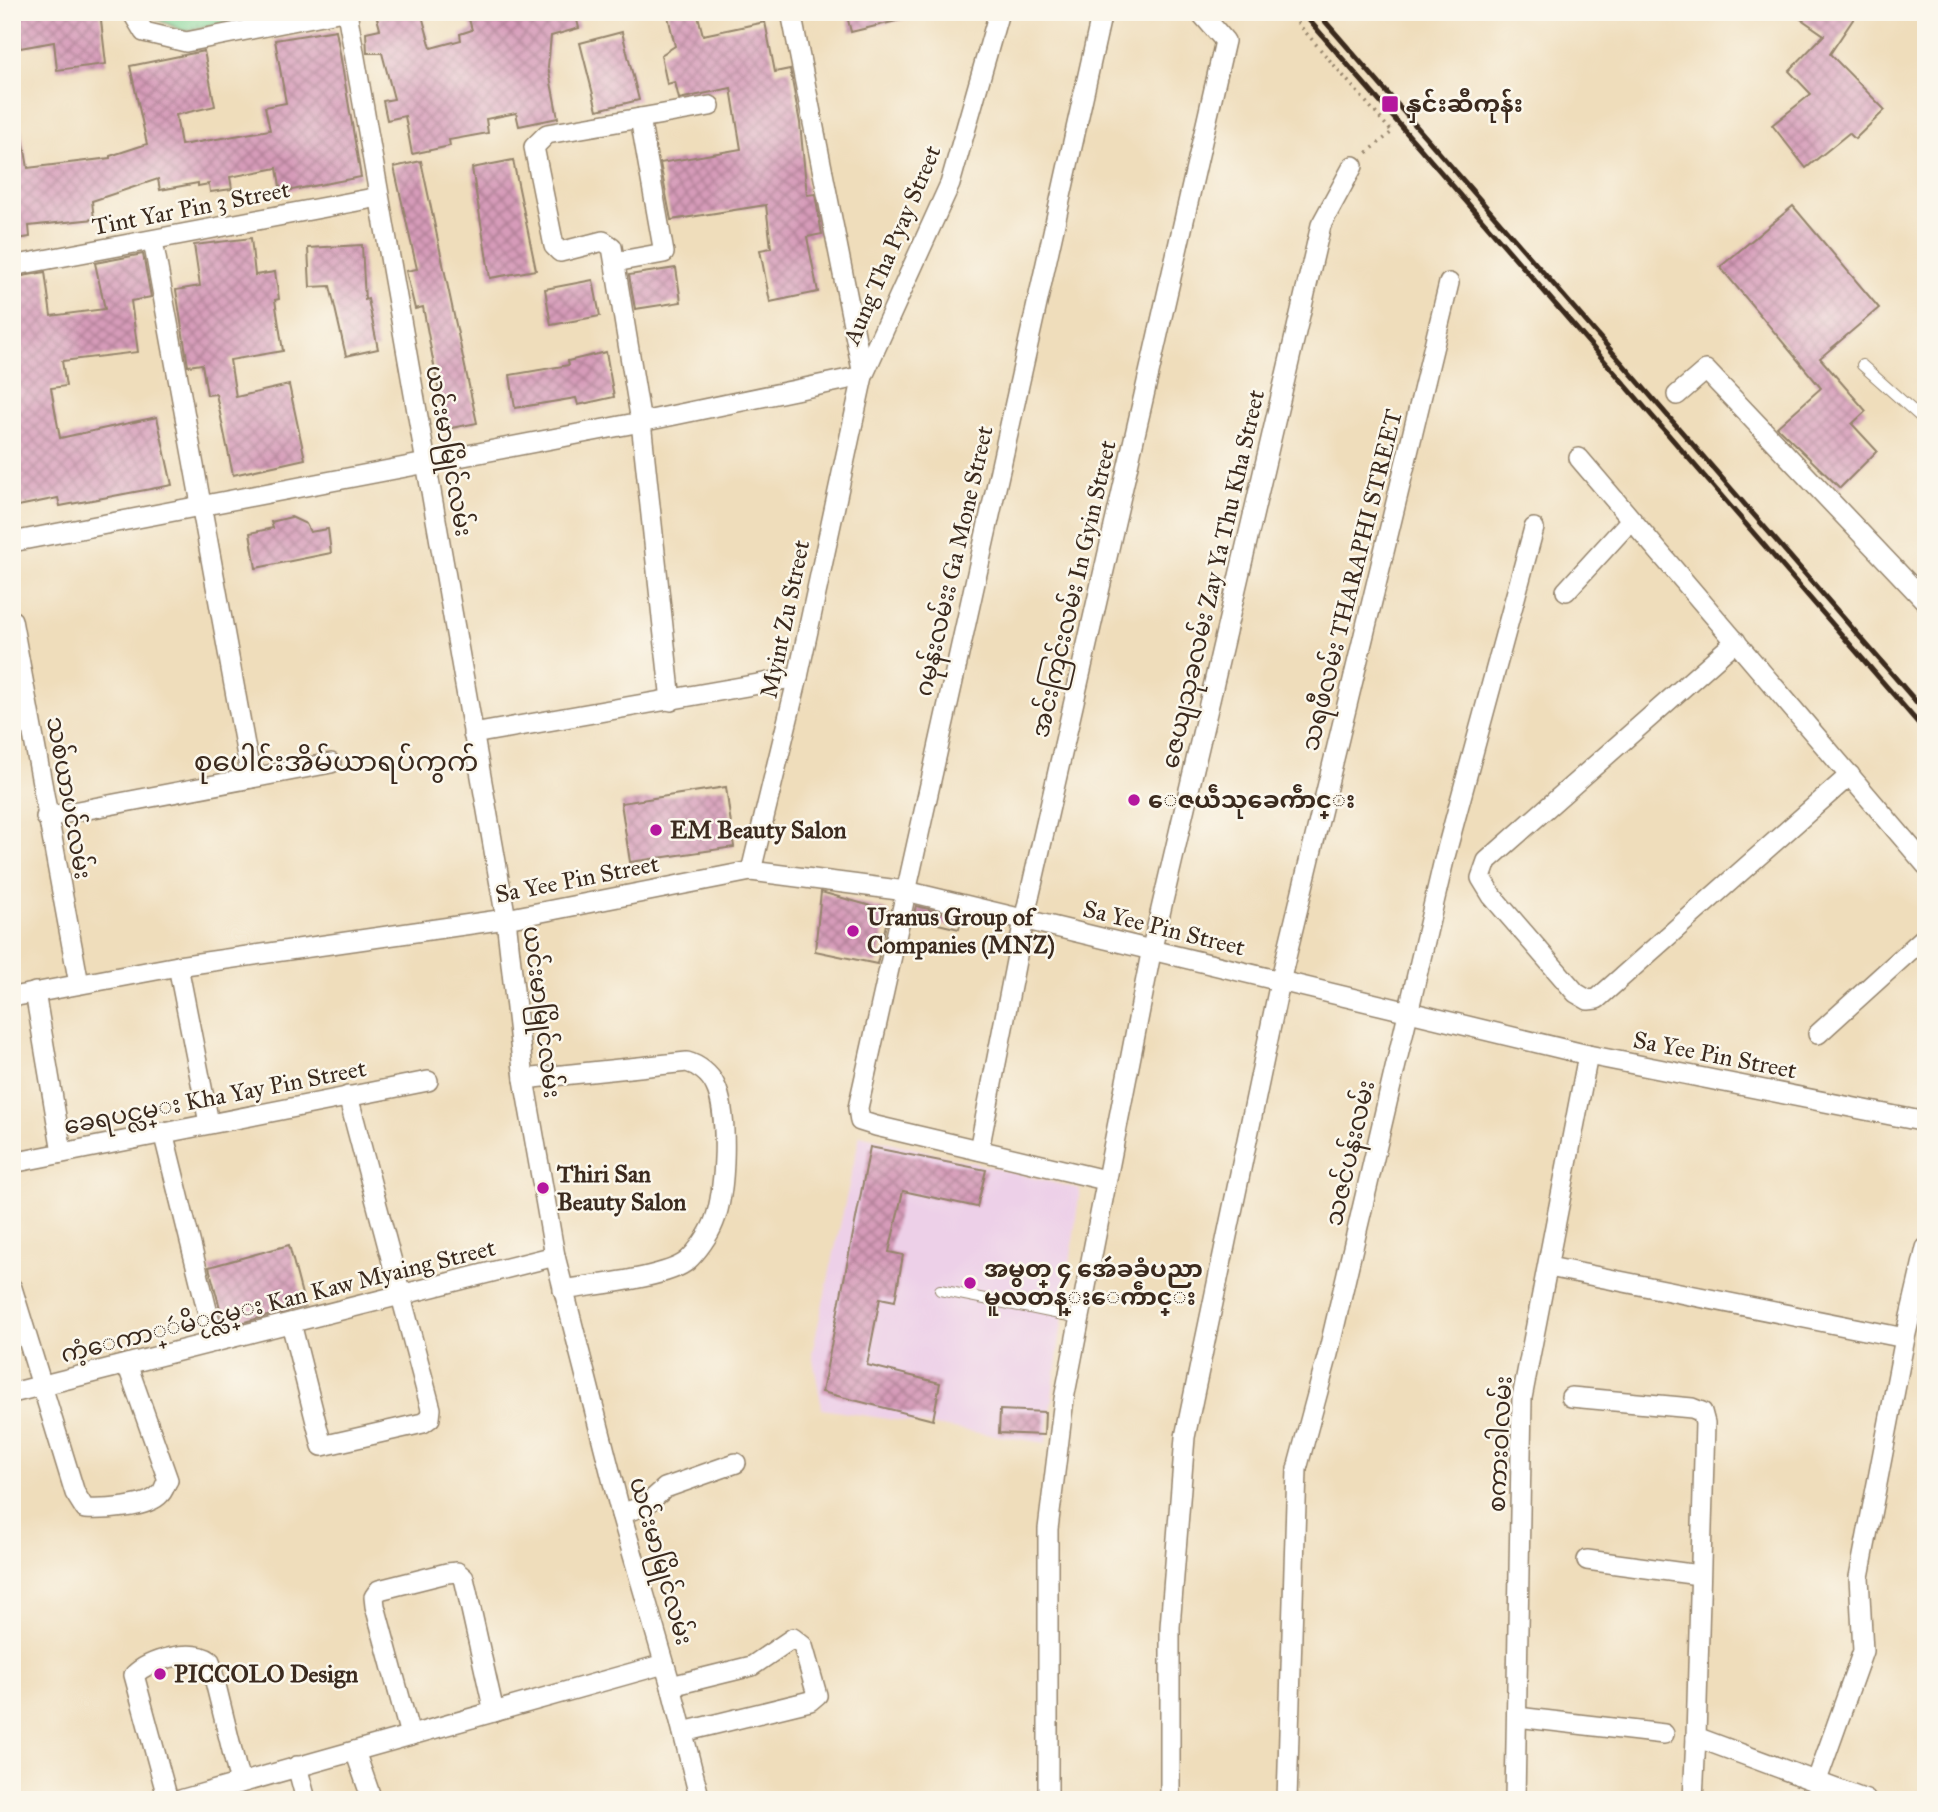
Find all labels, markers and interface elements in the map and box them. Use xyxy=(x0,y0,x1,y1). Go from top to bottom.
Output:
place label: နှင်းဆီကုန်း xyxy=(1406,88,1523,123)
marker: နှင်းဆီကုန်း xyxy=(1380,94,1400,114)
street label: Aung Tha Pyay Street xyxy=(836,140,948,350)
street label: Tint Yar Pin 3 Street xyxy=(90,174,293,242)
street label: ယင်းမာမြိုင်လမ်း xyxy=(415,363,480,540)
street label: ဇေယျသုခလမ်း Zay Ya Thu Kha Street xyxy=(1154,386,1275,772)
street label: သရဖီလမ်း THARAPHI STREET xyxy=(1294,406,1413,755)
street label: ဂမုန်းလမ်းး Ga Mone Street xyxy=(907,422,1004,700)
street label: အင်းကြင်းလမ်း In Gyin Street xyxy=(1024,437,1127,742)
street label: Myint Zu Street xyxy=(754,537,817,701)
street label: သစ်ယာပင်လမ်း xyxy=(40,714,99,882)
district label: စုပေါင်းအိမ်ယာရပ်ကွက် xyxy=(194,743,478,784)
place label: ေဇယဵသုခေကဵာင္း xyxy=(1148,784,1355,819)
marker: ေဇယဵသုခေကဵာင္း xyxy=(1126,792,1142,808)
place label: EM Beauty Salon xyxy=(670,815,846,845)
marker: EM Beauty Salon xyxy=(648,822,664,838)
street label: Sa Yee Pin Street xyxy=(493,848,662,910)
street label: Sa Yee Pin Street xyxy=(1080,893,1249,963)
place label: Uranus Group of Companies (MNZ) xyxy=(867,902,1055,960)
marker: Uranus Group of Companies (MNZ) xyxy=(845,923,861,939)
street label: ယင်းမာမြိုင်လမ်း xyxy=(513,924,568,1100)
street label: Sa Yee Pin Street xyxy=(1631,1024,1800,1086)
street label: ခေရပင္လမ္း Kha Yay Pin Street xyxy=(61,1053,370,1145)
street label: သဇင်ပန်းလမ်း xyxy=(1318,1077,1385,1230)
place label: Thiri San Beauty Salon xyxy=(556,1159,686,1217)
marker: Thiri San Beauty Salon xyxy=(535,1180,551,1196)
street label: ကံ့ေကာ္ဴမိႂင္လမ္း Kan Kaw Myaing Street xyxy=(57,1231,500,1373)
place label: အမွတ္ ၄ အေဴခခံပညာ မူလတန္းေကဵာင္း xyxy=(984,1254,1203,1316)
marker: အမွတ္ ၄ အေဴခခံပညာ မူလတန္းေကဵာင္း xyxy=(962,1275,978,1291)
street label: စကားဝါလမ်း xyxy=(1480,1375,1519,1513)
street label: ယင်းမာမြိုင်လမ်း xyxy=(619,1473,700,1649)
place label: PICCOLO Design xyxy=(174,1659,358,1689)
marker: PICCOLO Design xyxy=(152,1666,168,1682)

